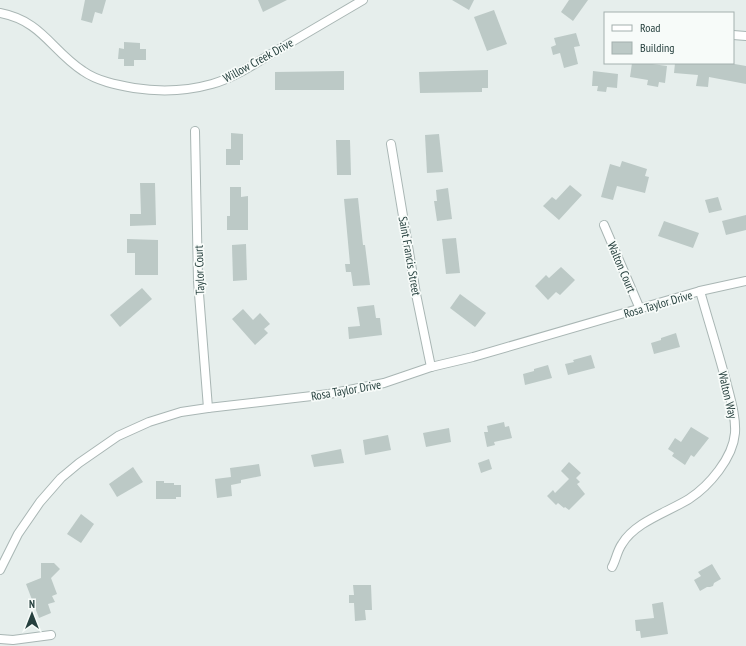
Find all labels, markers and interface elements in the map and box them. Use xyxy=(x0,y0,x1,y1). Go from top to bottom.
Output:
legend xyxy=(604,12,734,64)
text: Road xyxy=(640,20,660,35)
street label: Willow Creek Drive xyxy=(220,35,296,85)
text: Building xyxy=(640,40,675,55)
street label: Saint Francis Street xyxy=(396,215,424,298)
street label: Walton Court xyxy=(605,239,640,295)
street label: Taylor Court xyxy=(191,244,207,295)
street label: Rosa Taylor Drive xyxy=(622,287,694,321)
street label: Walton Way xyxy=(715,370,741,421)
street label: Rosa Taylor Drive xyxy=(310,376,382,404)
north arrow xyxy=(12,594,52,634)
text: N xyxy=(29,597,35,611)

